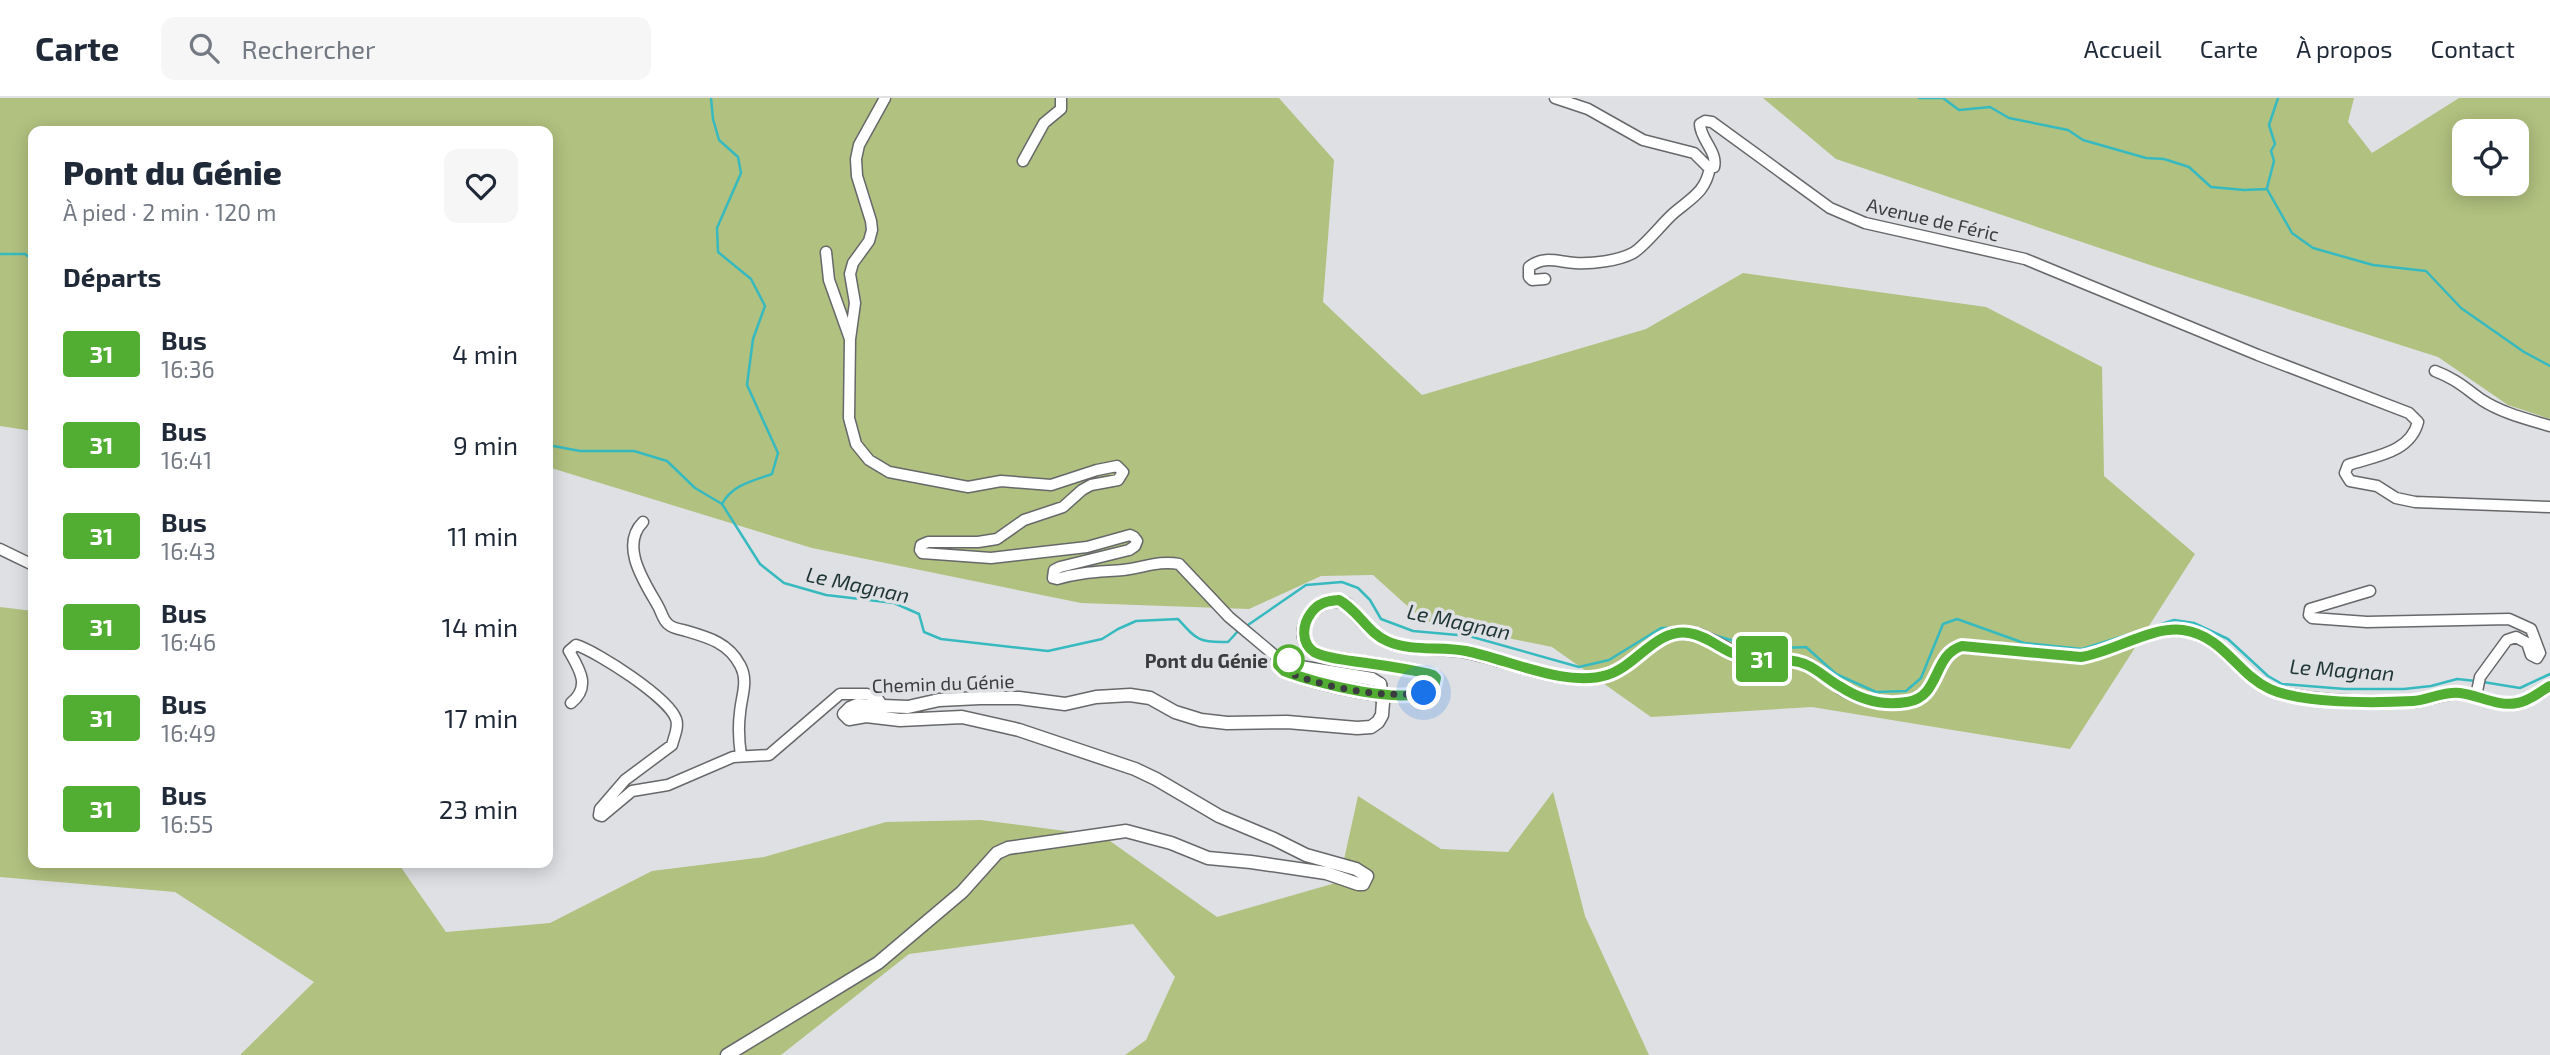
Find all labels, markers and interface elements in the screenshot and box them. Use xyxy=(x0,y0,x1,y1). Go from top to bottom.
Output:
search box xyxy=(161,17,651,80)
text: Carte xyxy=(35,28,119,68)
icon: search xyxy=(185,29,223,67)
text: Rechercher xyxy=(241,33,375,64)
text: Accueil xyxy=(2084,34,2162,63)
text: Carte xyxy=(2200,34,2258,63)
text: À propos xyxy=(2296,34,2393,63)
text: Contact xyxy=(2431,34,2515,63)
map controls xyxy=(2452,119,2529,196)
button: locate xyxy=(2452,119,2529,196)
button: heart xyxy=(444,149,518,223)
text: Pont du Génie xyxy=(63,152,282,192)
street label: Avenue de Féric xyxy=(1865,193,2001,245)
text: À pied · 2 min · 120 m xyxy=(63,198,276,226)
text: Départs xyxy=(63,261,161,292)
text: Bus xyxy=(161,324,207,355)
text: 4 min xyxy=(452,338,518,369)
text: 31 xyxy=(90,339,113,368)
text: 16:36 xyxy=(161,355,215,383)
text: Bus xyxy=(161,415,207,446)
text: 9 min xyxy=(453,429,518,460)
text: 31 xyxy=(90,430,113,459)
text: 16:41 xyxy=(161,446,212,474)
text: Bus xyxy=(161,506,207,537)
text: 11 min xyxy=(447,520,518,551)
text: 31 xyxy=(90,521,113,550)
text: 16:43 xyxy=(161,537,216,565)
water label: Le Magnan xyxy=(804,561,912,607)
text: Bus xyxy=(161,597,207,628)
water label: Le Magnan xyxy=(1405,598,1513,644)
text: 14 min xyxy=(442,611,518,642)
text: 31 xyxy=(90,612,113,641)
text: 16:46 xyxy=(161,628,216,656)
line badge: 31 xyxy=(1730,636,1794,682)
text: 31 xyxy=(1750,644,1774,673)
marker: Pont du Génie xyxy=(1274,645,1304,675)
place label: Pont du Génie xyxy=(1145,649,1268,672)
water label: Le Magnan xyxy=(2289,653,2395,685)
street label: Chemin du Génie xyxy=(871,669,1015,697)
your location xyxy=(1406,675,1441,710)
text: Bus xyxy=(161,688,207,719)
text: 17 min xyxy=(444,702,518,733)
text: 31 xyxy=(90,703,113,732)
text: 16:49 xyxy=(161,719,216,747)
text: Bus xyxy=(161,779,207,810)
text: 23 min xyxy=(439,793,518,824)
text: 31 xyxy=(90,794,113,823)
text: 16:55 xyxy=(161,810,213,838)

